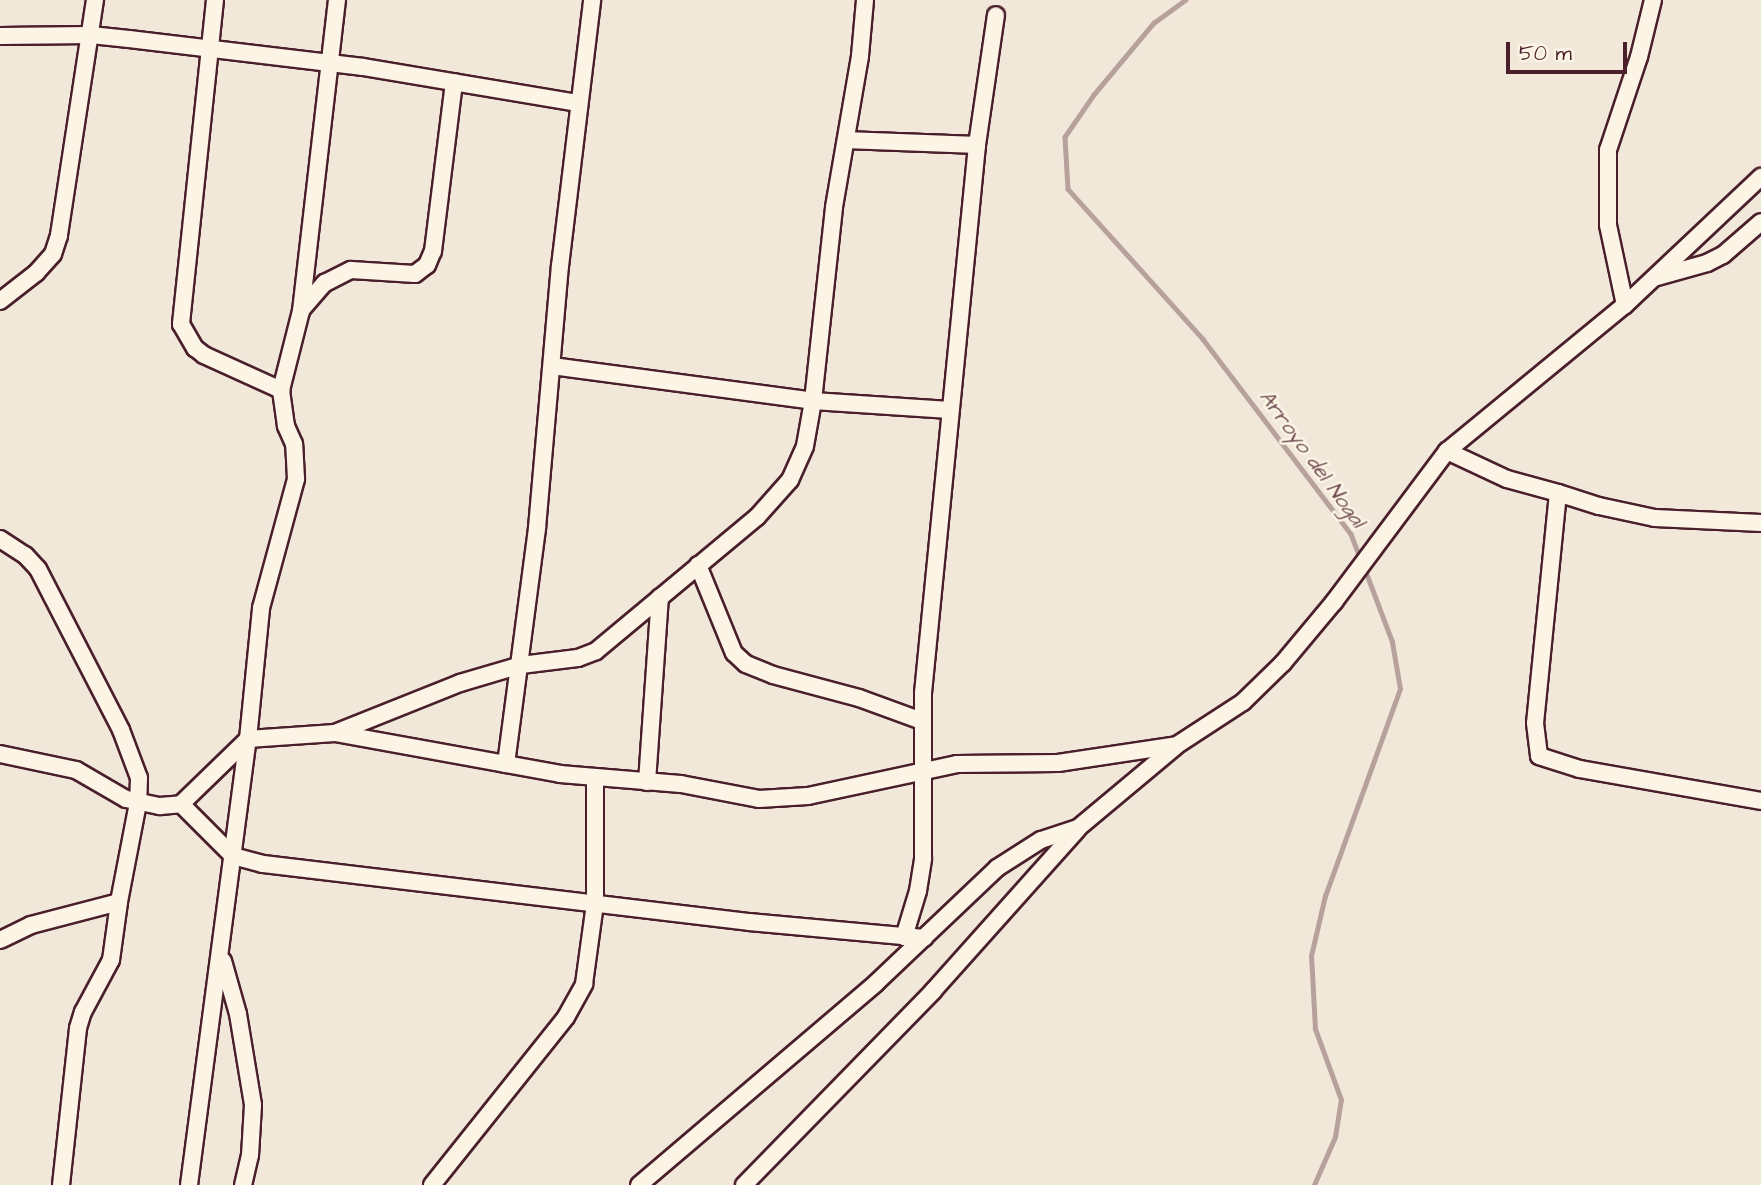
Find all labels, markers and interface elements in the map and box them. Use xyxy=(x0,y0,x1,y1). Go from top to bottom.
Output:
scale bar xyxy=(1509,28,1630,72)
text: 50 m xyxy=(1519,39,1572,68)
water label: Arroyo del Nogal xyxy=(1254,385,1370,533)

